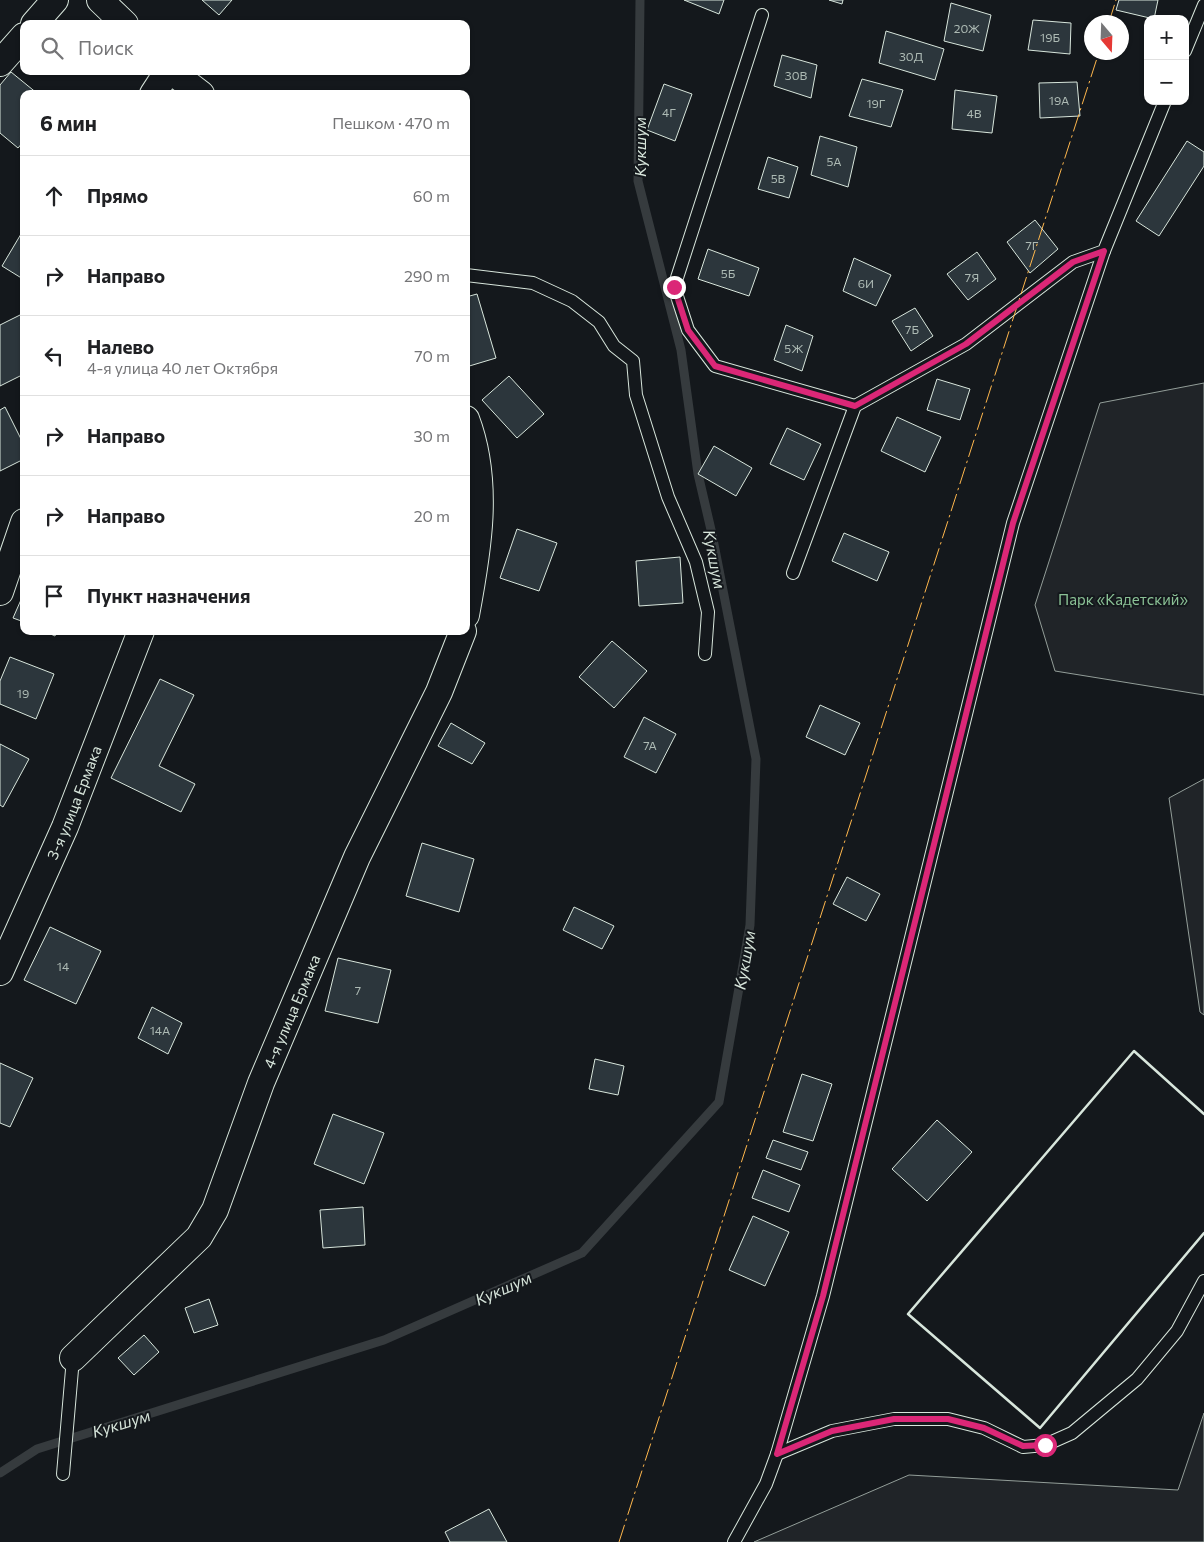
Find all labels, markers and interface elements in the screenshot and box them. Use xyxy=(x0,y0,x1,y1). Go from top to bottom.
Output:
north arrow xyxy=(1084,15,1129,60)
map controls xyxy=(1144,15,1189,105)
button: + xyxy=(1144,15,1189,60)
search box xyxy=(20,20,470,75)
house number: 20Ж xyxy=(954,21,981,35)
house number: 19Б xyxy=(1040,30,1060,44)
icon: search xyxy=(38,34,66,62)
text: Поиск xyxy=(78,36,134,59)
house number: 30Д xyxy=(899,49,924,63)
button: − xyxy=(1144,60,1189,105)
house number: 30В xyxy=(785,68,807,82)
house number: 19А xyxy=(1049,93,1069,107)
house number: 19Г xyxy=(866,96,886,110)
house number: 4Г xyxy=(662,105,676,119)
house number: 4В xyxy=(967,106,982,120)
text: 6 мин xyxy=(40,110,97,135)
text: Пешком · 470 m xyxy=(332,113,450,132)
water label: Кукшум xyxy=(630,117,649,177)
house number: 5А xyxy=(827,154,841,168)
house number: 5В xyxy=(771,171,786,185)
icon: ahead xyxy=(40,182,68,210)
text: Прямо xyxy=(87,184,148,207)
text: 60 m xyxy=(413,186,450,205)
house number: 7Г xyxy=(1025,238,1039,252)
icon: right xyxy=(40,262,68,290)
text: Направо xyxy=(87,264,165,287)
text: 290 m xyxy=(404,266,450,285)
house number: 5Б xyxy=(721,266,736,280)
house number: 7Я xyxy=(965,270,979,284)
route end xyxy=(663,276,686,299)
house number: 6И xyxy=(858,276,874,290)
house number: 7Б xyxy=(905,322,919,336)
text: Налево xyxy=(87,335,154,358)
house number: 5Ж xyxy=(784,341,804,355)
icon: left xyxy=(40,342,68,370)
text: 70 m xyxy=(414,346,450,365)
text: 4-я улица 40 лет Октября xyxy=(87,358,278,377)
icon: right xyxy=(40,422,68,450)
text: Направо xyxy=(87,424,165,447)
text: 30 m xyxy=(413,426,450,445)
icon: right xyxy=(40,502,68,530)
text: Направо xyxy=(87,504,165,527)
text: 20 m xyxy=(414,506,450,525)
water label: Кукшум xyxy=(700,528,730,590)
icon: arrive xyxy=(40,582,68,610)
text: Пункт назначения xyxy=(87,584,250,607)
park label: Парк «Кадетский» xyxy=(1058,590,1188,608)
house number: 19 xyxy=(17,686,29,700)
house number: 7А xyxy=(643,738,657,752)
street label: 3-я улица Ермака xyxy=(43,743,105,862)
water label: Кукшум xyxy=(729,929,759,991)
street label: 4-я улица Ермака xyxy=(259,952,324,1071)
house number: 14 xyxy=(57,959,69,973)
house number: 7 xyxy=(355,983,361,997)
house number: 14А xyxy=(150,1023,170,1037)
water label: Кукшум xyxy=(472,1267,534,1309)
water label: Кукшум xyxy=(90,1405,152,1441)
route start xyxy=(1034,1434,1057,1457)

